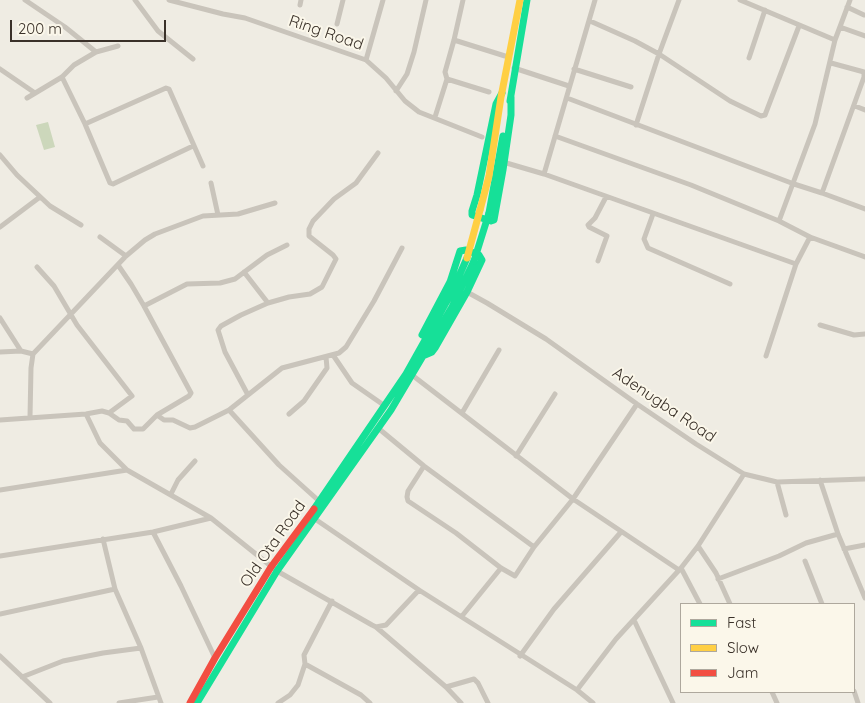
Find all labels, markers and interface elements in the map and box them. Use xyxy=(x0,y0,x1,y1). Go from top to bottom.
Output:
scale bar xyxy=(12,10,169,42)
street label: Ring Road xyxy=(286,11,366,55)
text: 200 m xyxy=(18,19,62,38)
street label: Adenugba Road xyxy=(609,363,719,447)
street label: Old Ota Road xyxy=(236,497,310,591)
legend xyxy=(680,603,855,693)
text: Fast xyxy=(727,613,756,632)
text: Slow xyxy=(727,638,759,657)
text: Jam xyxy=(727,663,758,682)

